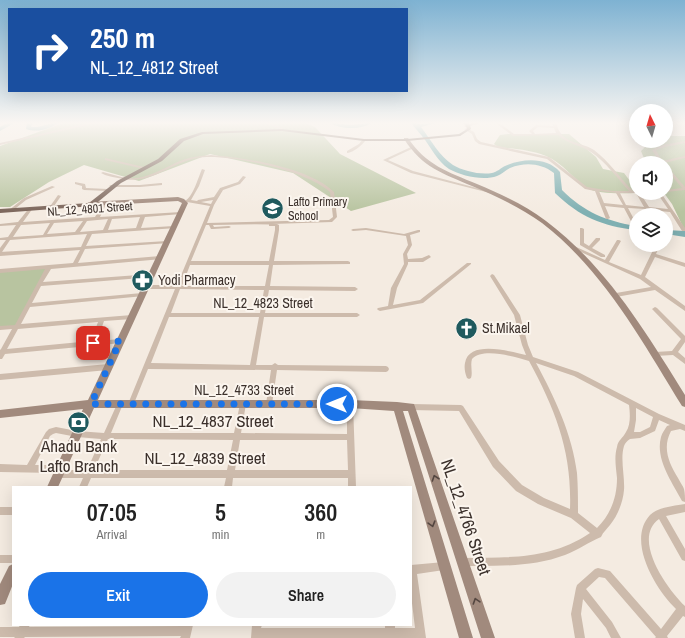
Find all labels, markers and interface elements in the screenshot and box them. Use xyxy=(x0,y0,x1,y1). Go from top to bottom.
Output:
text: 250 m xyxy=(90,19,155,57)
icon: right xyxy=(24,24,76,76)
text: NL_12_4812 Street xyxy=(90,55,218,80)
north arrow xyxy=(629,104,673,148)
map controls xyxy=(629,104,673,252)
button: sound xyxy=(629,156,673,200)
place label: Lafto Primary School xyxy=(288,194,347,224)
school or university icon: Lafto Primary School xyxy=(260,196,286,222)
street label: NL_12_4801 Street xyxy=(47,198,133,220)
button: layers xyxy=(629,208,673,252)
pharmacy icon: Yodi Pharmacy xyxy=(130,267,156,293)
place label: Yodi Pharmacy xyxy=(158,271,236,289)
street label: NL_12_4823 Street xyxy=(213,294,313,312)
church icon: St.Mikael xyxy=(454,315,480,341)
place label: St.Mikael xyxy=(482,319,530,337)
pin xyxy=(76,326,110,360)
icon: arrive xyxy=(82,332,104,354)
street label: NL_12_4733 Street xyxy=(194,381,294,399)
position arrow xyxy=(316,383,358,425)
bank icon: Ahadu Bank Lafto Branch xyxy=(66,409,92,435)
street label: NL_12_4837 Street xyxy=(153,409,274,432)
place label: Ahadu Bank Lafto Branch xyxy=(39,434,119,477)
street label: NL_12_4839 Street xyxy=(145,446,266,469)
street label: NL_12_4766 Street xyxy=(436,456,497,578)
one-way arrow xyxy=(431,474,440,481)
text: 07:05 xyxy=(87,496,137,528)
text: 5 xyxy=(215,496,226,528)
text: 360 xyxy=(304,496,337,528)
one-way arrow xyxy=(427,521,436,528)
text: Arrival xyxy=(96,526,127,543)
text: min xyxy=(212,526,229,543)
text: m xyxy=(316,526,325,543)
button: Exit xyxy=(28,572,208,618)
button: Share xyxy=(216,572,396,618)
one-way arrow xyxy=(472,598,481,605)

